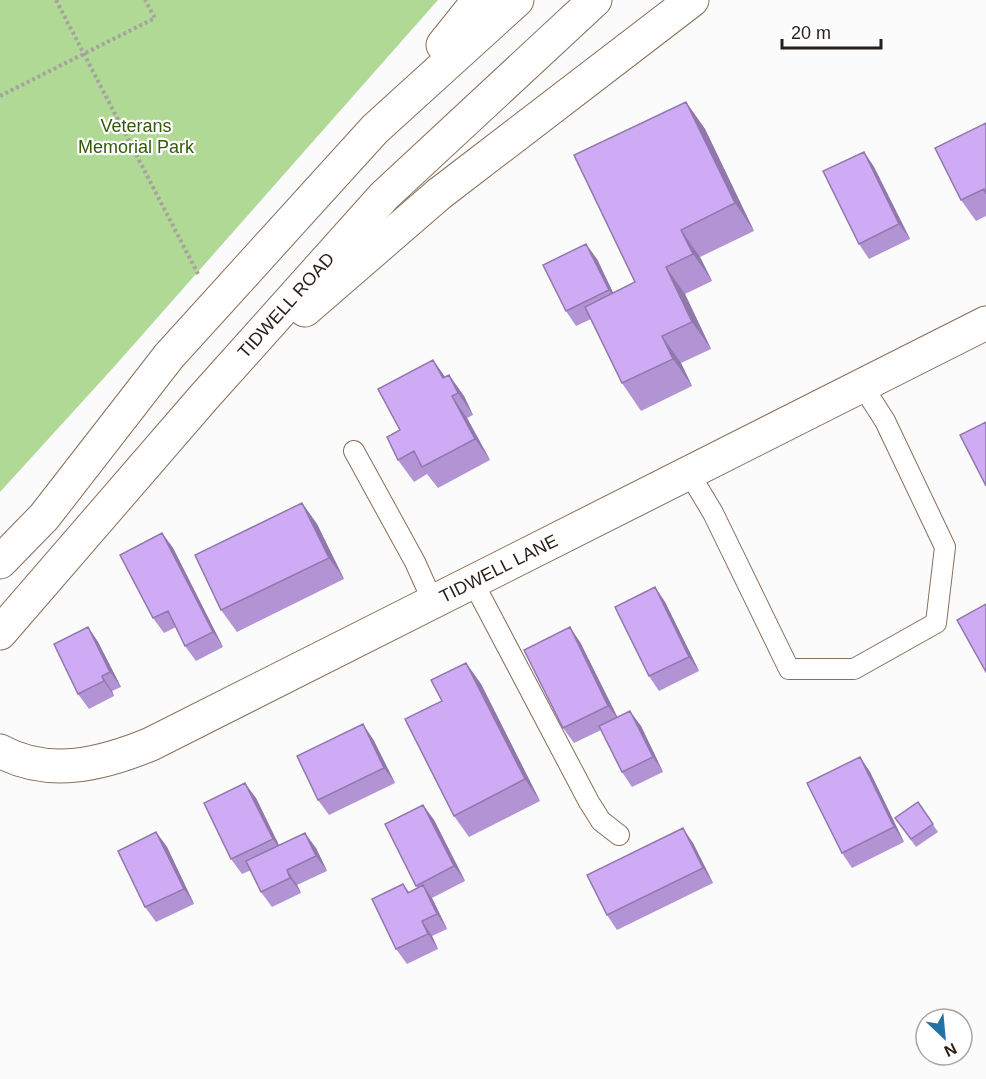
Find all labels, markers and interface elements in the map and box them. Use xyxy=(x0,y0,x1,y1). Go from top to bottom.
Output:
scale bar xyxy=(782,12,881,50)
text: 20 m xyxy=(791,23,831,43)
park label: Veterans Memorial Park xyxy=(78,116,195,157)
street label: TIDWELL ROAD xyxy=(234,249,338,362)
street label: TIDWELL LANE xyxy=(436,531,561,607)
north arrow xyxy=(914,1007,974,1067)
text: N xyxy=(941,1040,959,1060)

